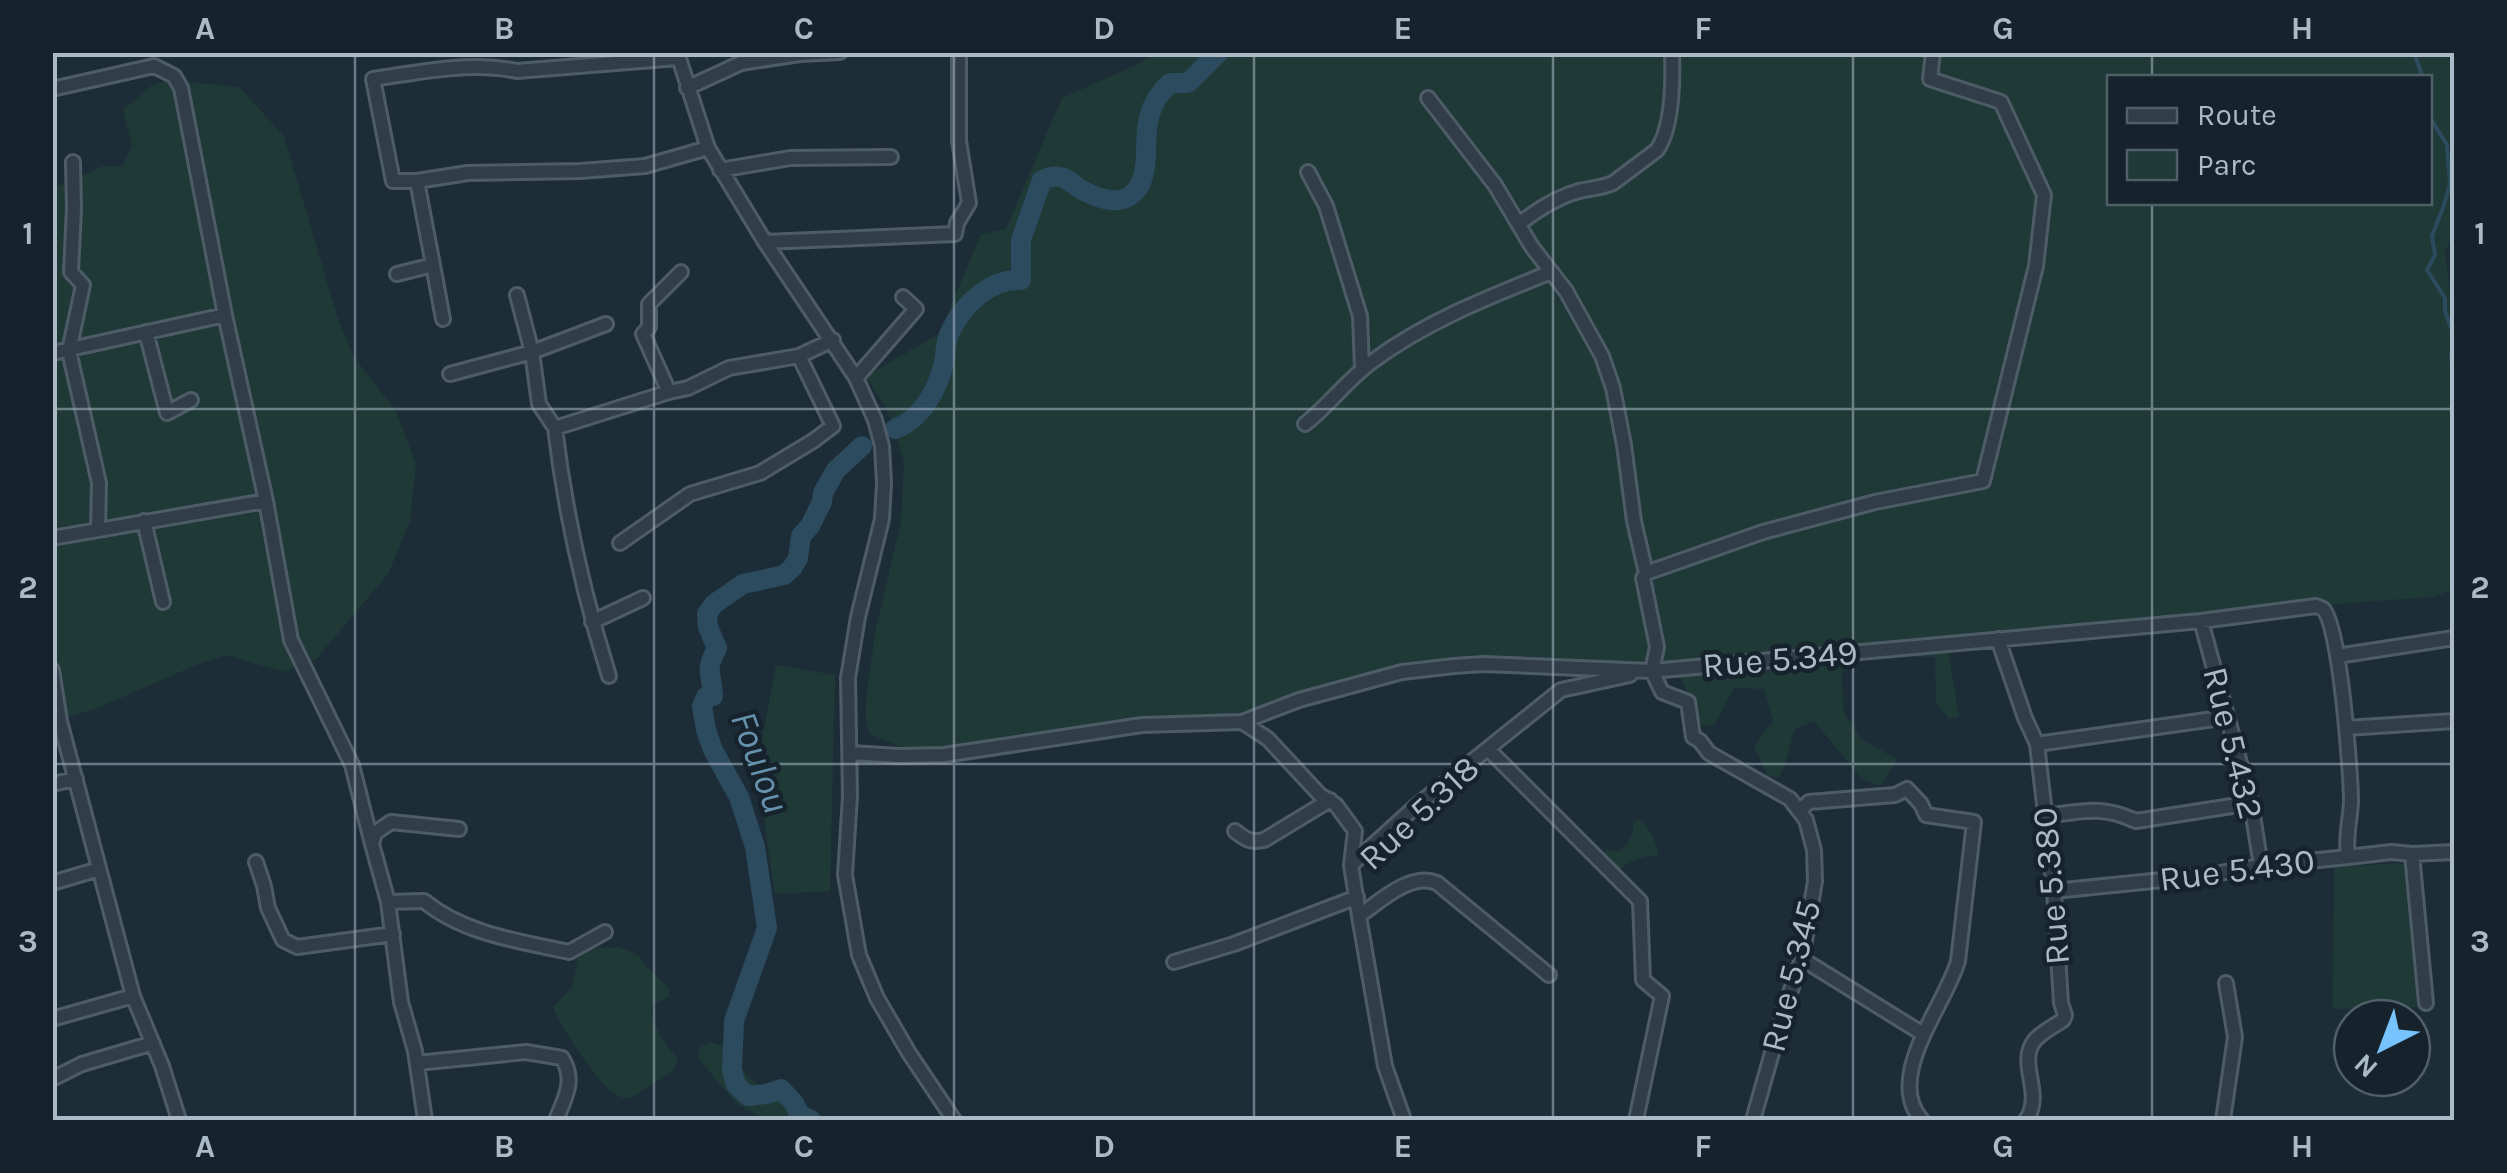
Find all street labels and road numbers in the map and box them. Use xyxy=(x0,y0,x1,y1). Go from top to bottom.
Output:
street label: Rue 5.349 xyxy=(1701,632,1859,686)
street label: Rue 5.432 xyxy=(2194,663,2272,823)
street label: Rue 5.318 xyxy=(1351,747,1487,879)
street label: Rue 5.380 xyxy=(2024,806,2078,966)
street label: Rue 5.430 xyxy=(2157,840,2317,900)
street label: Rue 5.345 xyxy=(1752,896,1830,1056)

